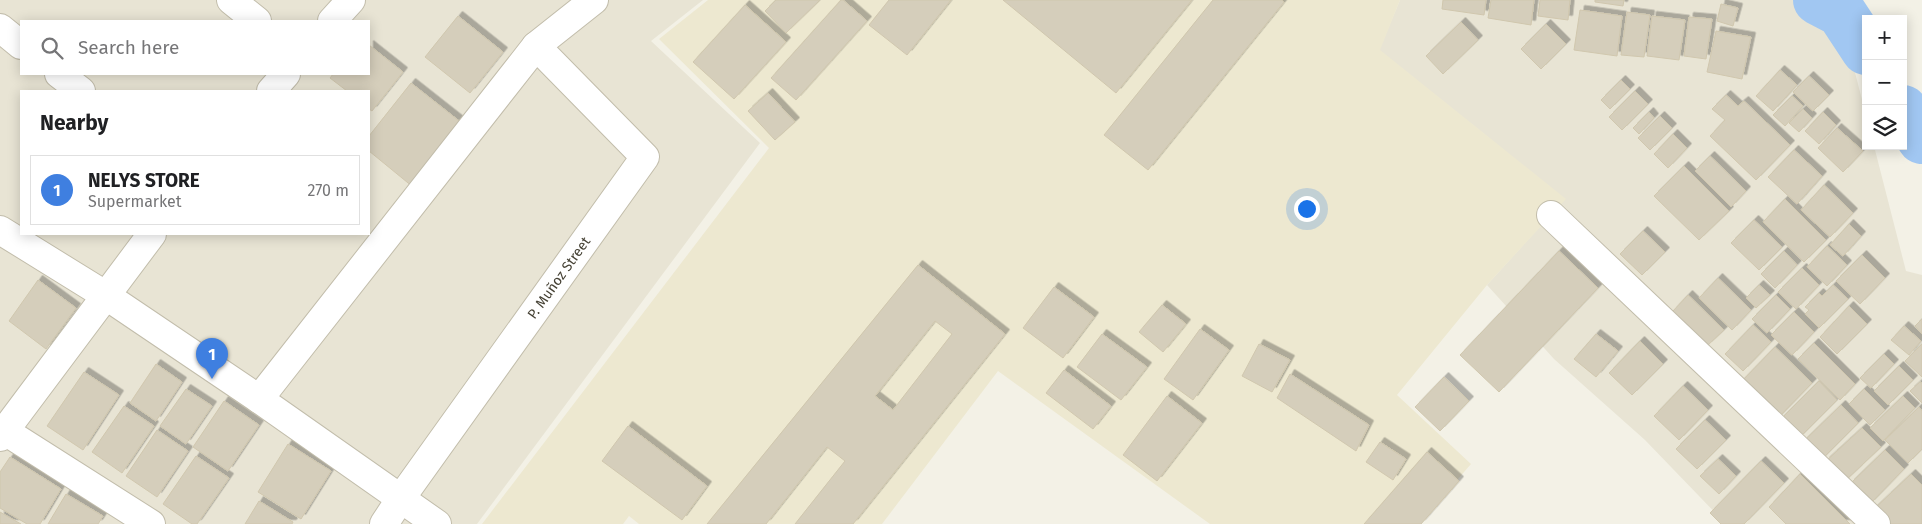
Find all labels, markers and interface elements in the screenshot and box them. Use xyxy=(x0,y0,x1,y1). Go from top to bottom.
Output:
map controls xyxy=(1862,15,1907,150)
button: + xyxy=(1862,15,1907,60)
search box xyxy=(20,20,370,75)
icon: search xyxy=(38,34,66,62)
text: Search here xyxy=(78,36,179,59)
button: − xyxy=(1862,60,1907,105)
button: layers xyxy=(1862,105,1907,150)
text: Nearby xyxy=(40,110,108,136)
text: NELYS STORE xyxy=(88,169,200,192)
text: 1 xyxy=(53,181,61,200)
text: 270 m xyxy=(307,181,349,200)
text: Supermarket xyxy=(88,192,182,211)
your location xyxy=(1294,196,1320,222)
street label: P. Muñoz Street xyxy=(524,233,594,322)
pin: 1 xyxy=(196,338,228,379)

